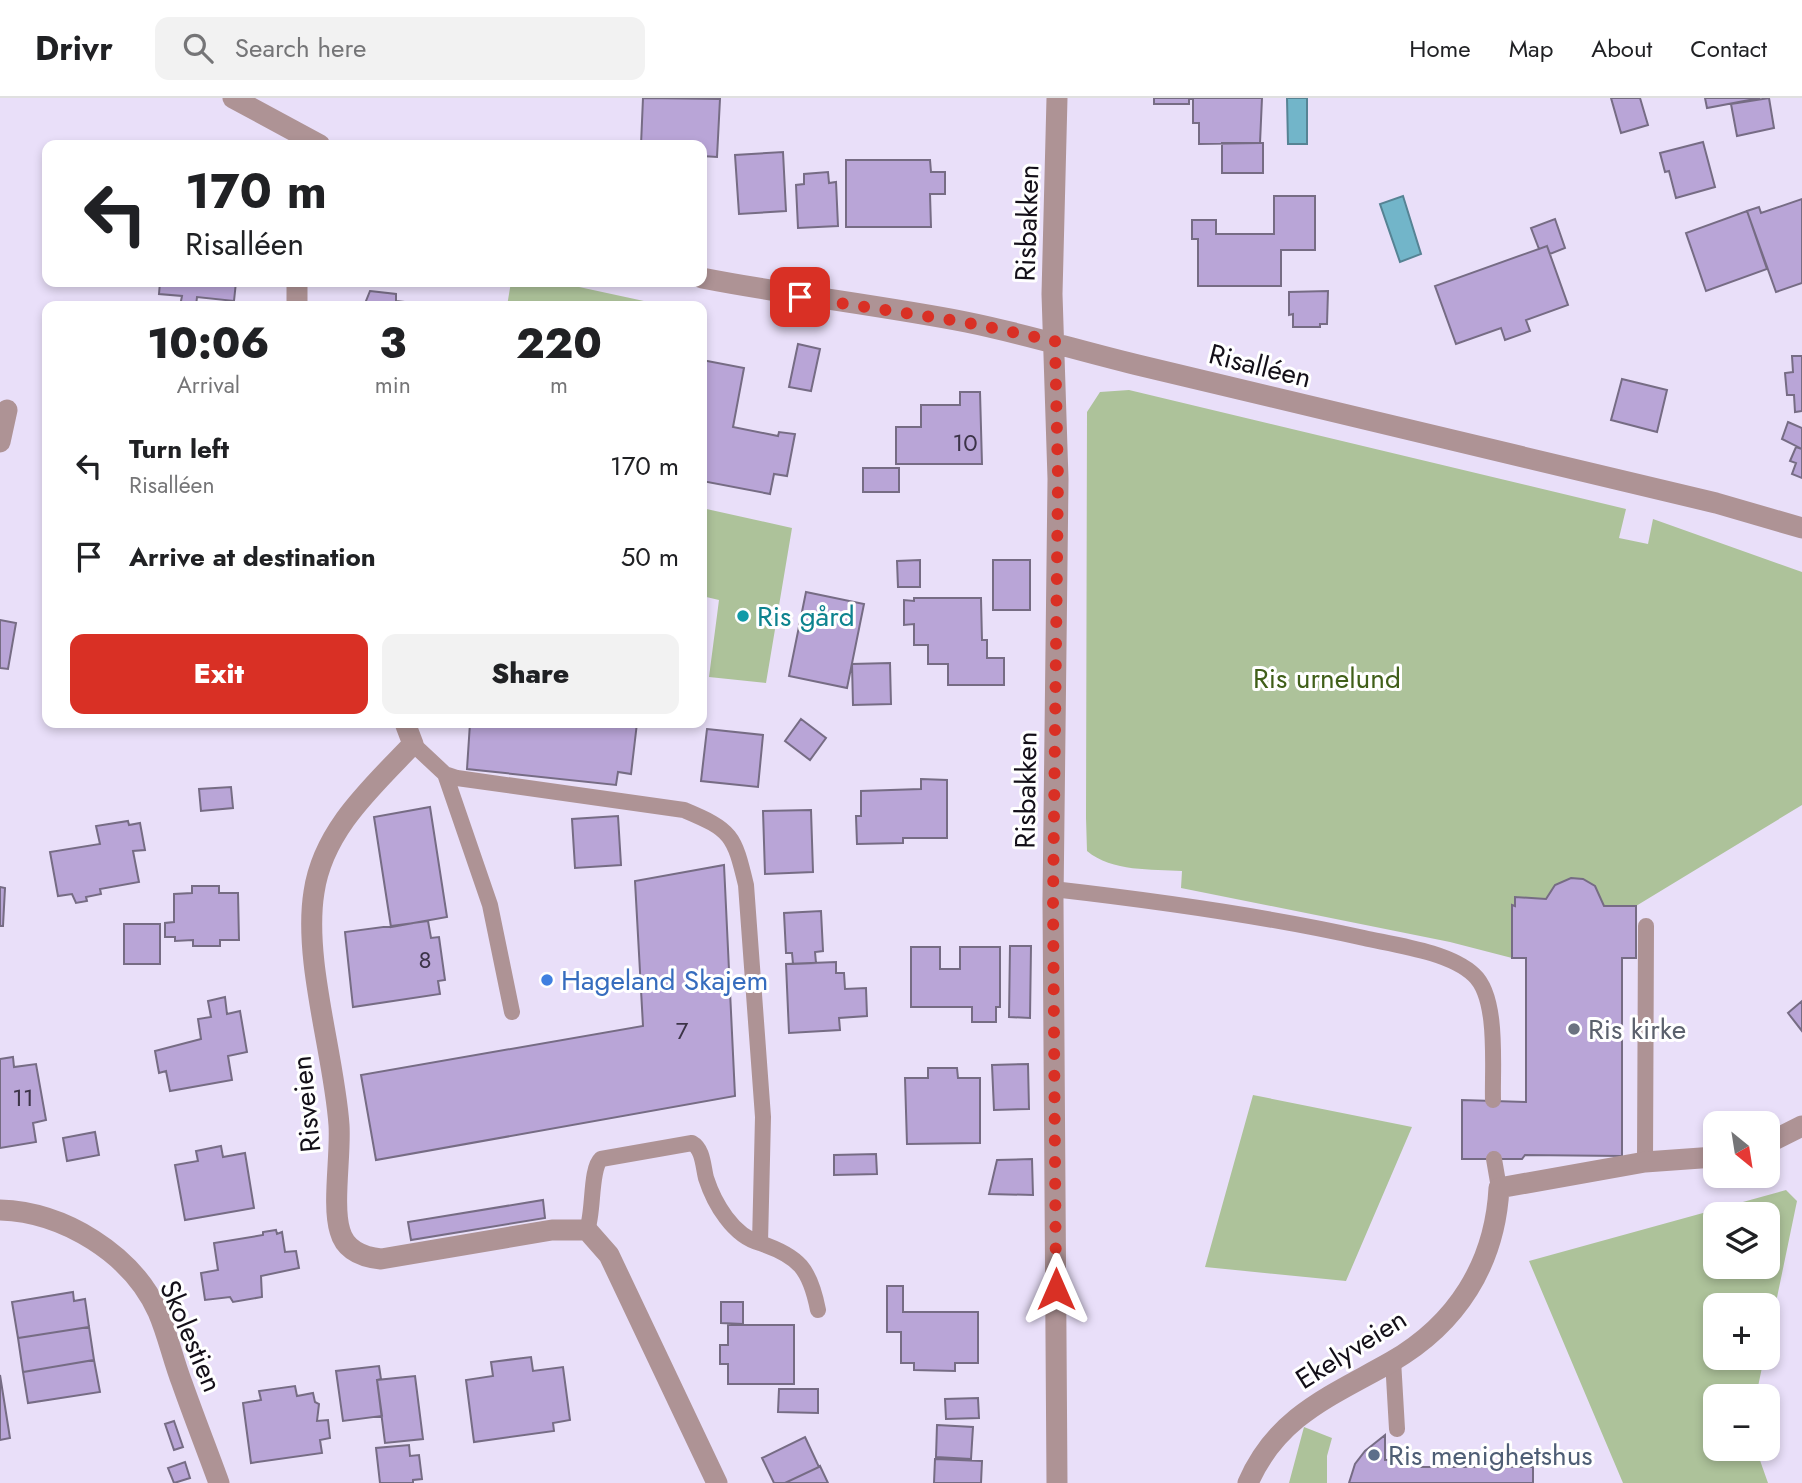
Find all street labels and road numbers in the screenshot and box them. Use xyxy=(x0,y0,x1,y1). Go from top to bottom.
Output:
street label: Risbakken xyxy=(1004,164,1050,282)
street label: Risalléen xyxy=(1205,334,1315,398)
street label: Risbakken xyxy=(1004,731,1048,849)
street label: Risveien xyxy=(281,1054,331,1154)
street label: Skolestien xyxy=(149,1274,233,1398)
street label: Ekelyveien xyxy=(1288,1299,1414,1399)

